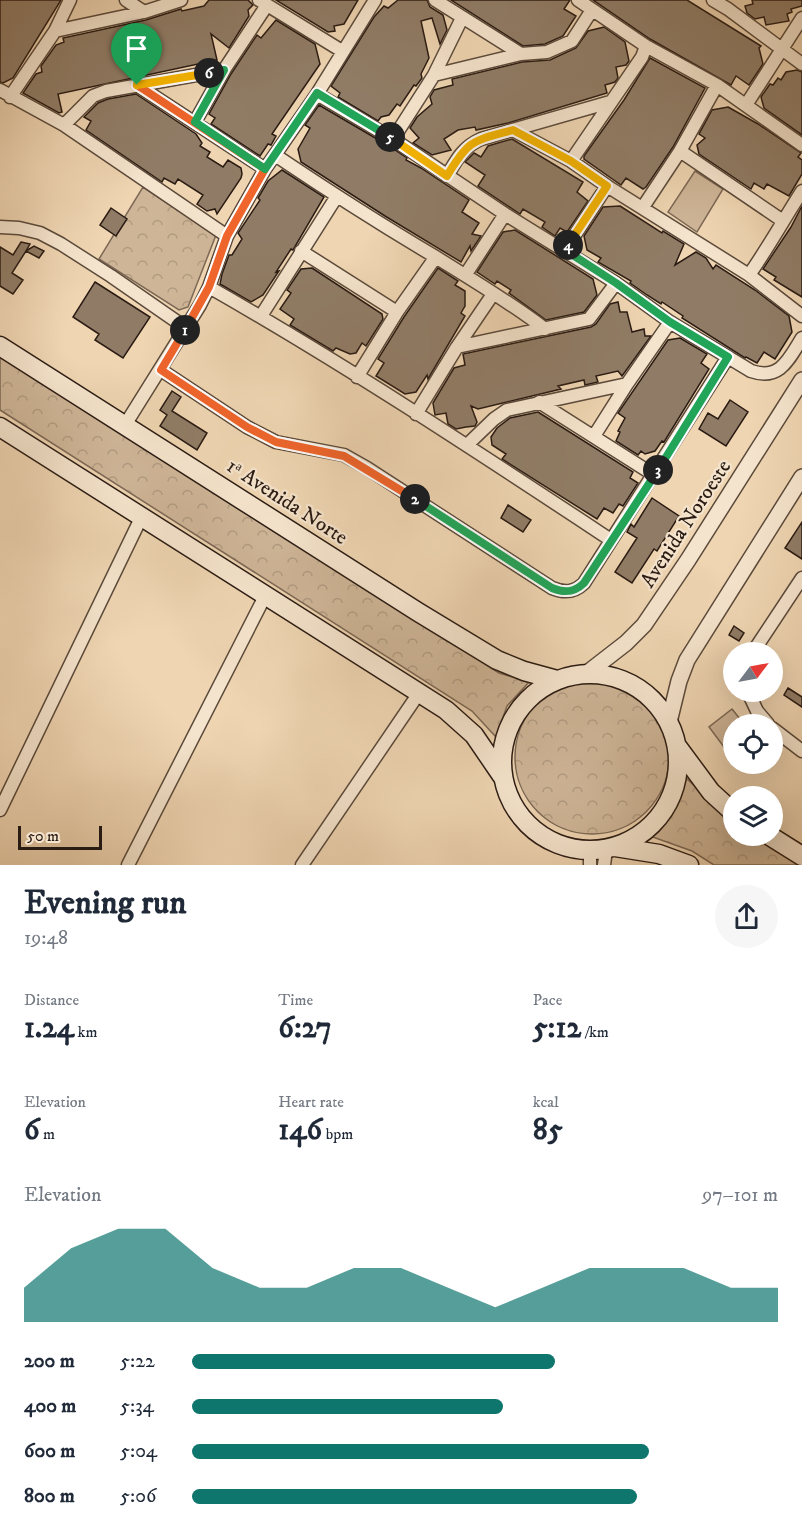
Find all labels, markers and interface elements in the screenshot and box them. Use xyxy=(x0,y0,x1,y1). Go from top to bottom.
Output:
pin xyxy=(111,23,162,85)
icon: arrive xyxy=(120,32,153,65)
pin: 6 xyxy=(194,58,224,88)
text: 6 xyxy=(205,63,213,83)
pin: 5 xyxy=(375,122,405,152)
text: 5 xyxy=(386,127,394,147)
pin: 4 xyxy=(553,230,583,260)
text: 4 xyxy=(563,235,573,255)
pin: 1 xyxy=(170,315,200,345)
text: 1 xyxy=(182,320,188,340)
street label: 1ᵃ Avenida Norte xyxy=(222,453,353,551)
street label: Avenida Noroeste xyxy=(635,455,737,593)
pin: 3 xyxy=(643,455,673,485)
text: 3 xyxy=(655,460,661,480)
pin: 2 xyxy=(400,484,430,514)
text: 2 xyxy=(411,489,419,509)
north arrow xyxy=(723,642,783,702)
map controls xyxy=(723,642,783,846)
button: locate xyxy=(723,714,783,774)
button: layers xyxy=(723,786,783,846)
scale bar xyxy=(18,823,102,850)
text: 50 m xyxy=(27,826,59,846)
text: Evening run xyxy=(24,883,186,924)
button: share xyxy=(715,885,778,948)
text: 19:48 xyxy=(24,926,68,951)
text: Distance xyxy=(24,990,79,1010)
text: Time xyxy=(278,990,313,1010)
text: Pace xyxy=(533,990,562,1010)
text: 1.24 xyxy=(24,1010,74,1047)
text: 6:27 xyxy=(278,1010,332,1047)
text: 5:12 xyxy=(533,1010,581,1047)
text: km xyxy=(74,1022,98,1042)
text: /km xyxy=(581,1022,609,1042)
text: Elevation xyxy=(24,1092,86,1112)
text: Heart rate xyxy=(278,1092,344,1112)
text: kcal xyxy=(533,1092,559,1112)
text: 6 xyxy=(24,1112,40,1149)
text: 146 xyxy=(278,1112,322,1149)
text: 85 xyxy=(533,1112,563,1149)
text: m xyxy=(40,1124,55,1144)
text: bpm xyxy=(322,1124,353,1144)
text: Elevation xyxy=(24,1183,101,1208)
text: 97–101 m xyxy=(702,1183,778,1208)
text: 200 m xyxy=(24,1349,75,1374)
text: 5:22 xyxy=(120,1349,155,1374)
text: 400 m xyxy=(24,1394,76,1419)
text: 5:34 xyxy=(120,1394,154,1419)
text: 600 m xyxy=(24,1439,75,1464)
text: 5:04 xyxy=(120,1439,157,1464)
text: 800 m xyxy=(24,1484,75,1509)
text: 5:06 xyxy=(120,1484,156,1509)

